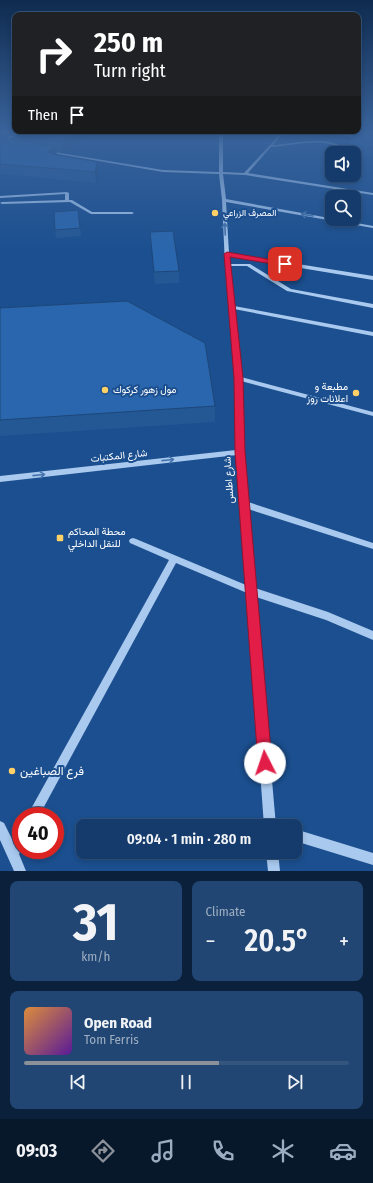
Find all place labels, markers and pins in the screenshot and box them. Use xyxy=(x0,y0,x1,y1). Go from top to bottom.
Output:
marker: المصرف الزراعي xyxy=(210,208,220,218)
place label: المصرف الزراعي xyxy=(223,208,276,220)
pin xyxy=(268,247,302,281)
place label: مطبعة و اعلانات روز xyxy=(306,381,348,405)
place label: مول زهور كركوك xyxy=(113,384,176,396)
marker: مول زهور كركوك xyxy=(100,385,110,395)
marker: مطبعة و اعلانات روز xyxy=(351,388,361,398)
place label: محطة المحاكم للنقل الداخلي xyxy=(68,526,126,552)
marker: محطة المحاكم للنقل الداخلي xyxy=(55,533,65,543)
place label: فرع الصباغين xyxy=(20,764,84,780)
marker: فرع الصباغين xyxy=(7,766,17,776)

